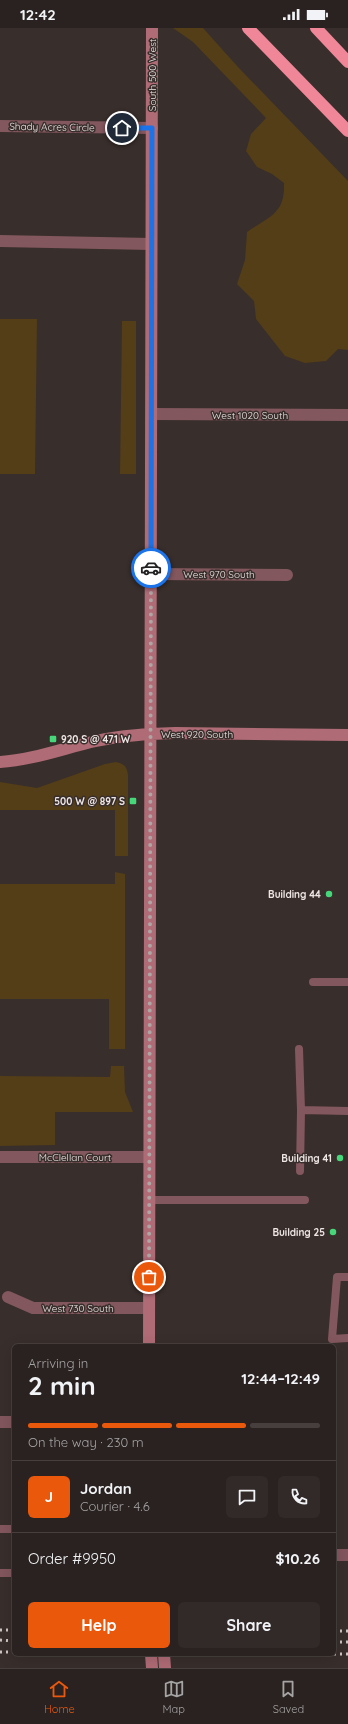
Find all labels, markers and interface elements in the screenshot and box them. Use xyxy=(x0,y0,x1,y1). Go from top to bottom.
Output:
text: 12:42 xyxy=(20,5,56,24)
street label: South 500 West xyxy=(146,38,159,111)
pin xyxy=(105,111,139,145)
icon: home xyxy=(111,117,133,139)
street label: Shady Acres Circle xyxy=(9,120,95,134)
street label: West 1020 South xyxy=(212,409,288,422)
courier xyxy=(131,548,171,588)
icon: car xyxy=(140,557,162,579)
street label: West 970 South xyxy=(183,568,255,581)
street label: West 920 South xyxy=(161,728,233,741)
place label: 920 S @ 471 W xyxy=(61,733,131,746)
marker: 920 S @ 471 W xyxy=(48,734,58,744)
place label: 500 W @ 897 S xyxy=(54,795,125,808)
marker: 500 W @ 897 S xyxy=(128,796,138,806)
place label: Building 44 xyxy=(268,888,321,901)
marker: Building 44 xyxy=(324,889,334,899)
street label: McClellan Court xyxy=(39,1151,112,1164)
place label: Building 41 xyxy=(281,1152,332,1165)
marker: Building 41 xyxy=(335,1153,345,1163)
place label: Building 25 xyxy=(272,1226,325,1239)
marker: Building 25 xyxy=(328,1227,338,1237)
pin xyxy=(132,1260,166,1294)
icon: bag xyxy=(138,1266,160,1288)
street label: West 730 South xyxy=(42,1302,114,1315)
text: Arriving in xyxy=(28,1355,88,1371)
text: 2 min xyxy=(28,1369,96,1402)
text: 12:44–12:49 xyxy=(241,1369,320,1388)
text: On the way · 230 m xyxy=(28,1434,144,1450)
button: chat xyxy=(226,1476,268,1518)
button: phone xyxy=(278,1476,320,1518)
text: Jordan xyxy=(80,1479,132,1498)
text: J xyxy=(45,1487,53,1506)
text: Courier · 4.6 xyxy=(80,1498,150,1514)
text: Order #9950 xyxy=(28,1549,116,1568)
text: $10.26 xyxy=(275,1549,320,1568)
button: Help xyxy=(28,1602,170,1648)
button: Share xyxy=(178,1602,320,1648)
tab: Home xyxy=(44,1678,75,1716)
tab: Map xyxy=(162,1678,185,1716)
tab: Saved xyxy=(273,1678,304,1716)

